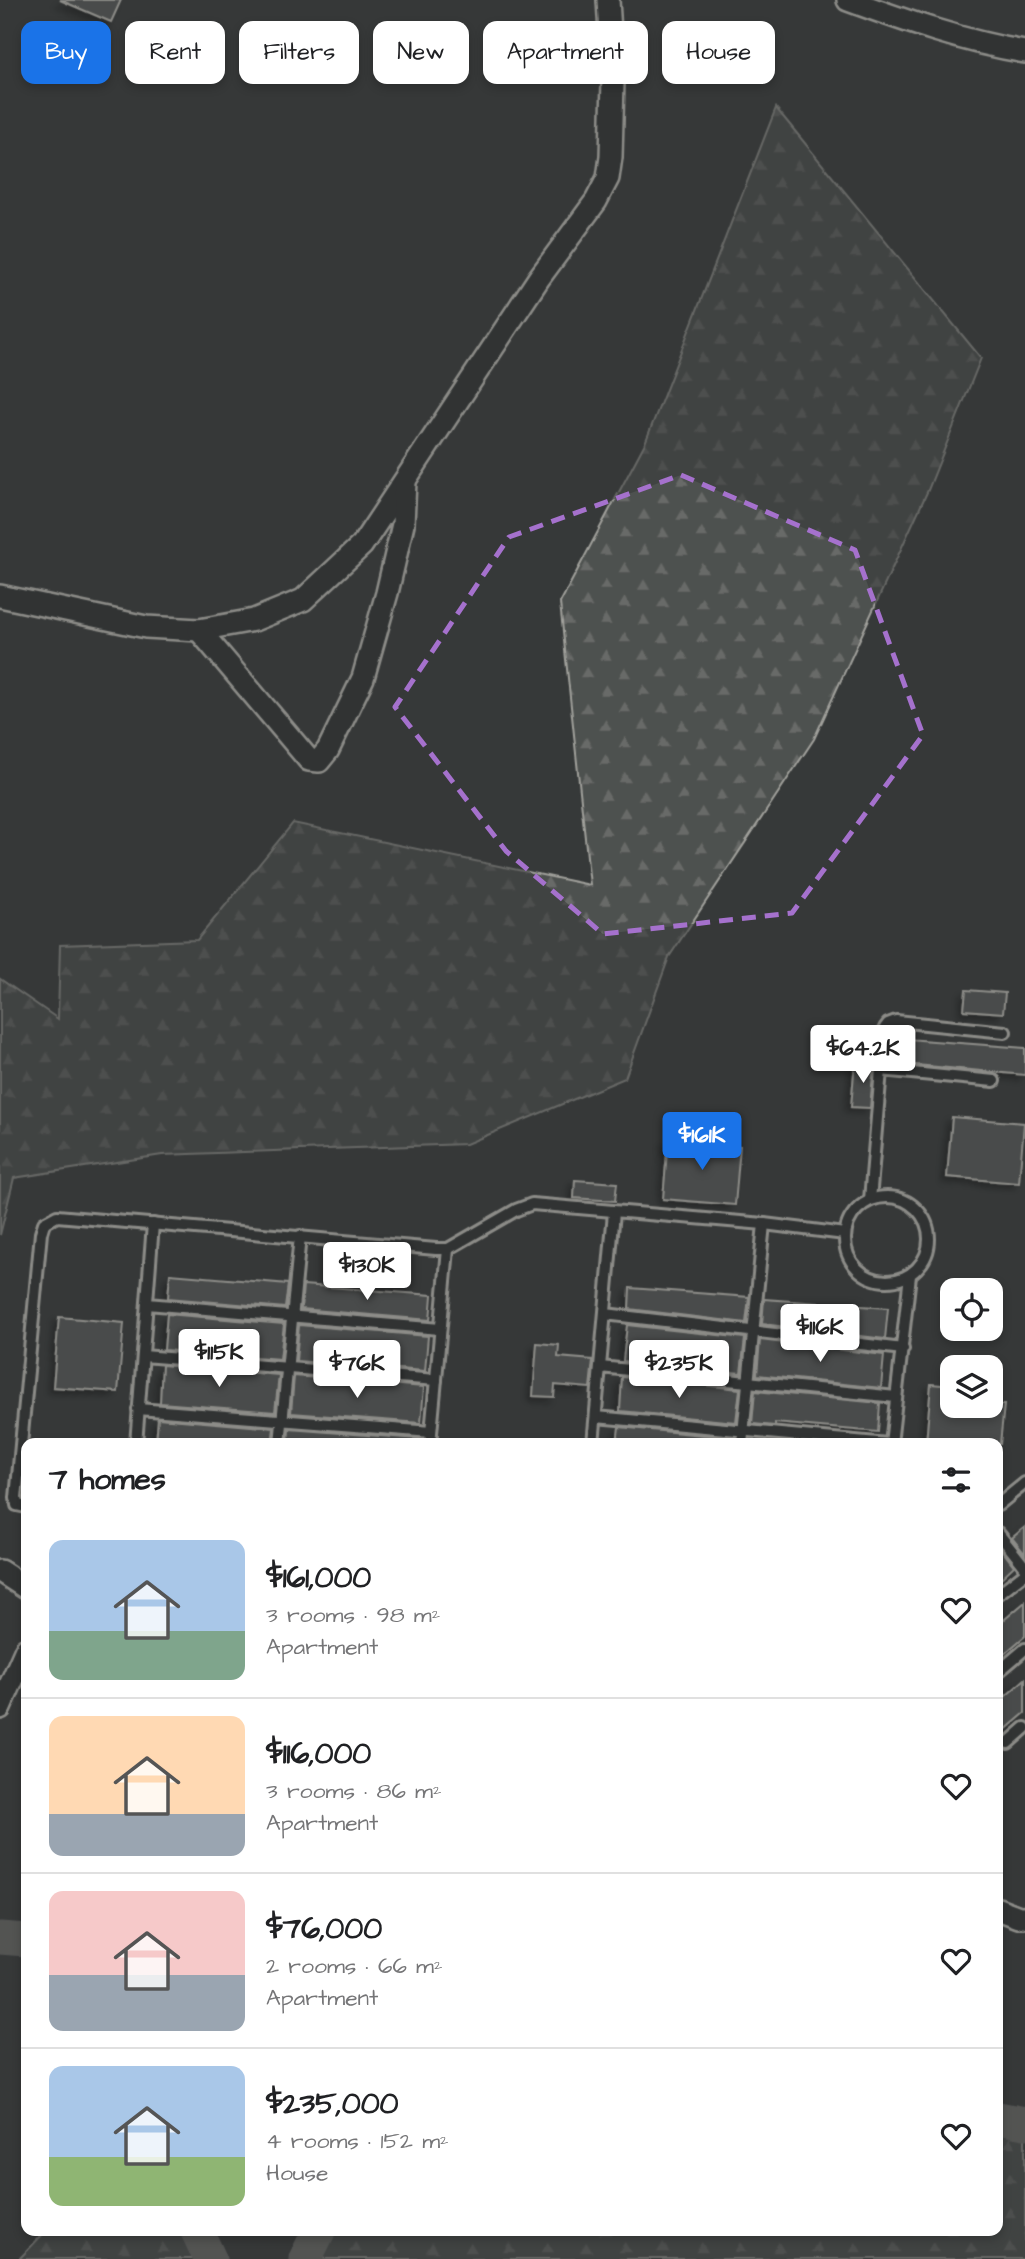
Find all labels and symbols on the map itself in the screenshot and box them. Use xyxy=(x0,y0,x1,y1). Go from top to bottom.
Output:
pin: $64.2K xyxy=(806,1026,920,1085)
pin: $161K xyxy=(653,1112,751,1172)
pin: $130K xyxy=(318,1242,416,1302)
pin: $116K xyxy=(771,1304,869,1364)
pin: $115K xyxy=(170,1330,268,1389)
pin: $76K xyxy=(316,1340,398,1400)
pin: $235K xyxy=(630,1340,728,1400)

